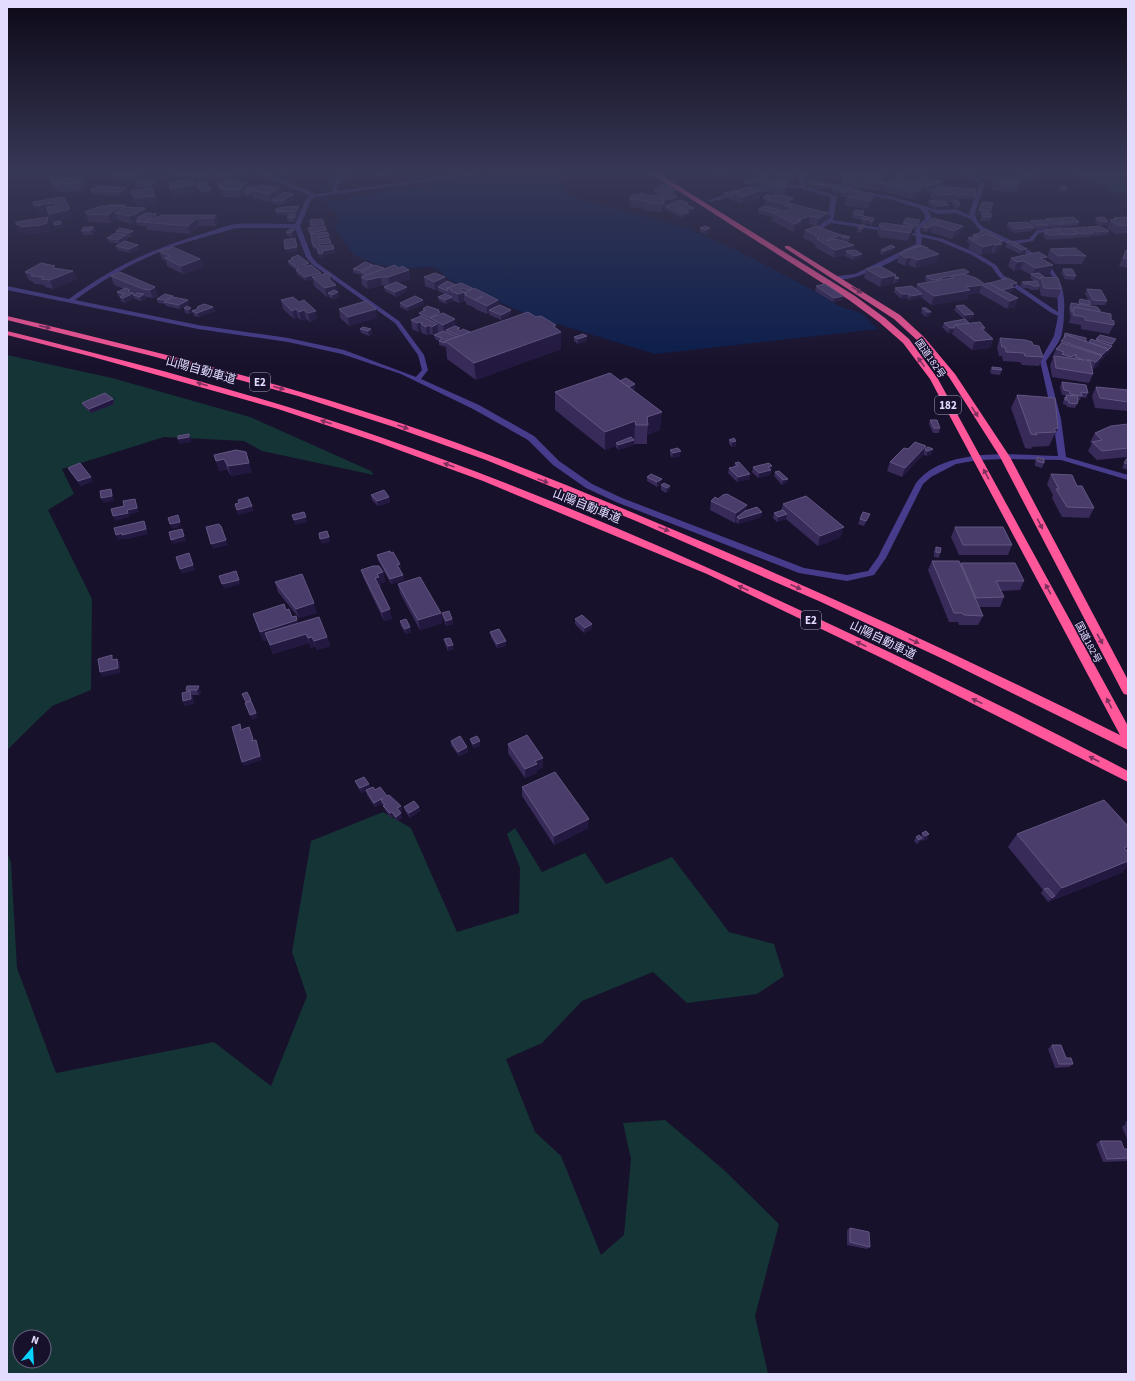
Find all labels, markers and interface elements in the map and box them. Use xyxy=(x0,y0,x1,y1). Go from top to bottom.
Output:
one-way arrow xyxy=(852,286,862,294)
one-way arrow xyxy=(39,324,51,330)
street label: 国道182号 xyxy=(912,336,949,381)
street label: 山陽自動車道 xyxy=(164,352,238,389)
one-way arrow xyxy=(918,357,926,367)
road number: E2 xyxy=(250,373,270,391)
one-way arrow xyxy=(196,381,208,387)
one-way arrow xyxy=(273,385,285,391)
road number: 182 xyxy=(935,396,961,414)
one-way arrow xyxy=(971,407,979,417)
one-way arrow xyxy=(320,419,332,425)
one-way arrow xyxy=(397,425,409,431)
one-way arrow xyxy=(443,462,455,468)
one-way arrow xyxy=(983,469,990,480)
one-way arrow xyxy=(538,478,550,484)
street label: 山陽自動車道 xyxy=(550,485,623,528)
one-way arrow xyxy=(1037,519,1043,530)
one-way arrow xyxy=(658,527,670,533)
one-way arrow xyxy=(1045,583,1051,595)
one-way arrow xyxy=(790,584,802,590)
one-way arrow xyxy=(738,585,749,591)
road number: E2 xyxy=(801,611,821,629)
street label: 山陽自動車道 xyxy=(847,617,919,664)
street label: 国道182号 xyxy=(1071,619,1105,666)
one-way arrow xyxy=(1097,634,1103,645)
one-way arrow xyxy=(909,637,920,644)
one-way arrow xyxy=(855,641,866,647)
one-way arrow xyxy=(972,698,983,704)
one-way arrow xyxy=(1106,698,1113,709)
one-way arrow xyxy=(1088,756,1099,762)
north arrow xyxy=(12,1329,52,1369)
text: N xyxy=(29,1332,41,1348)

